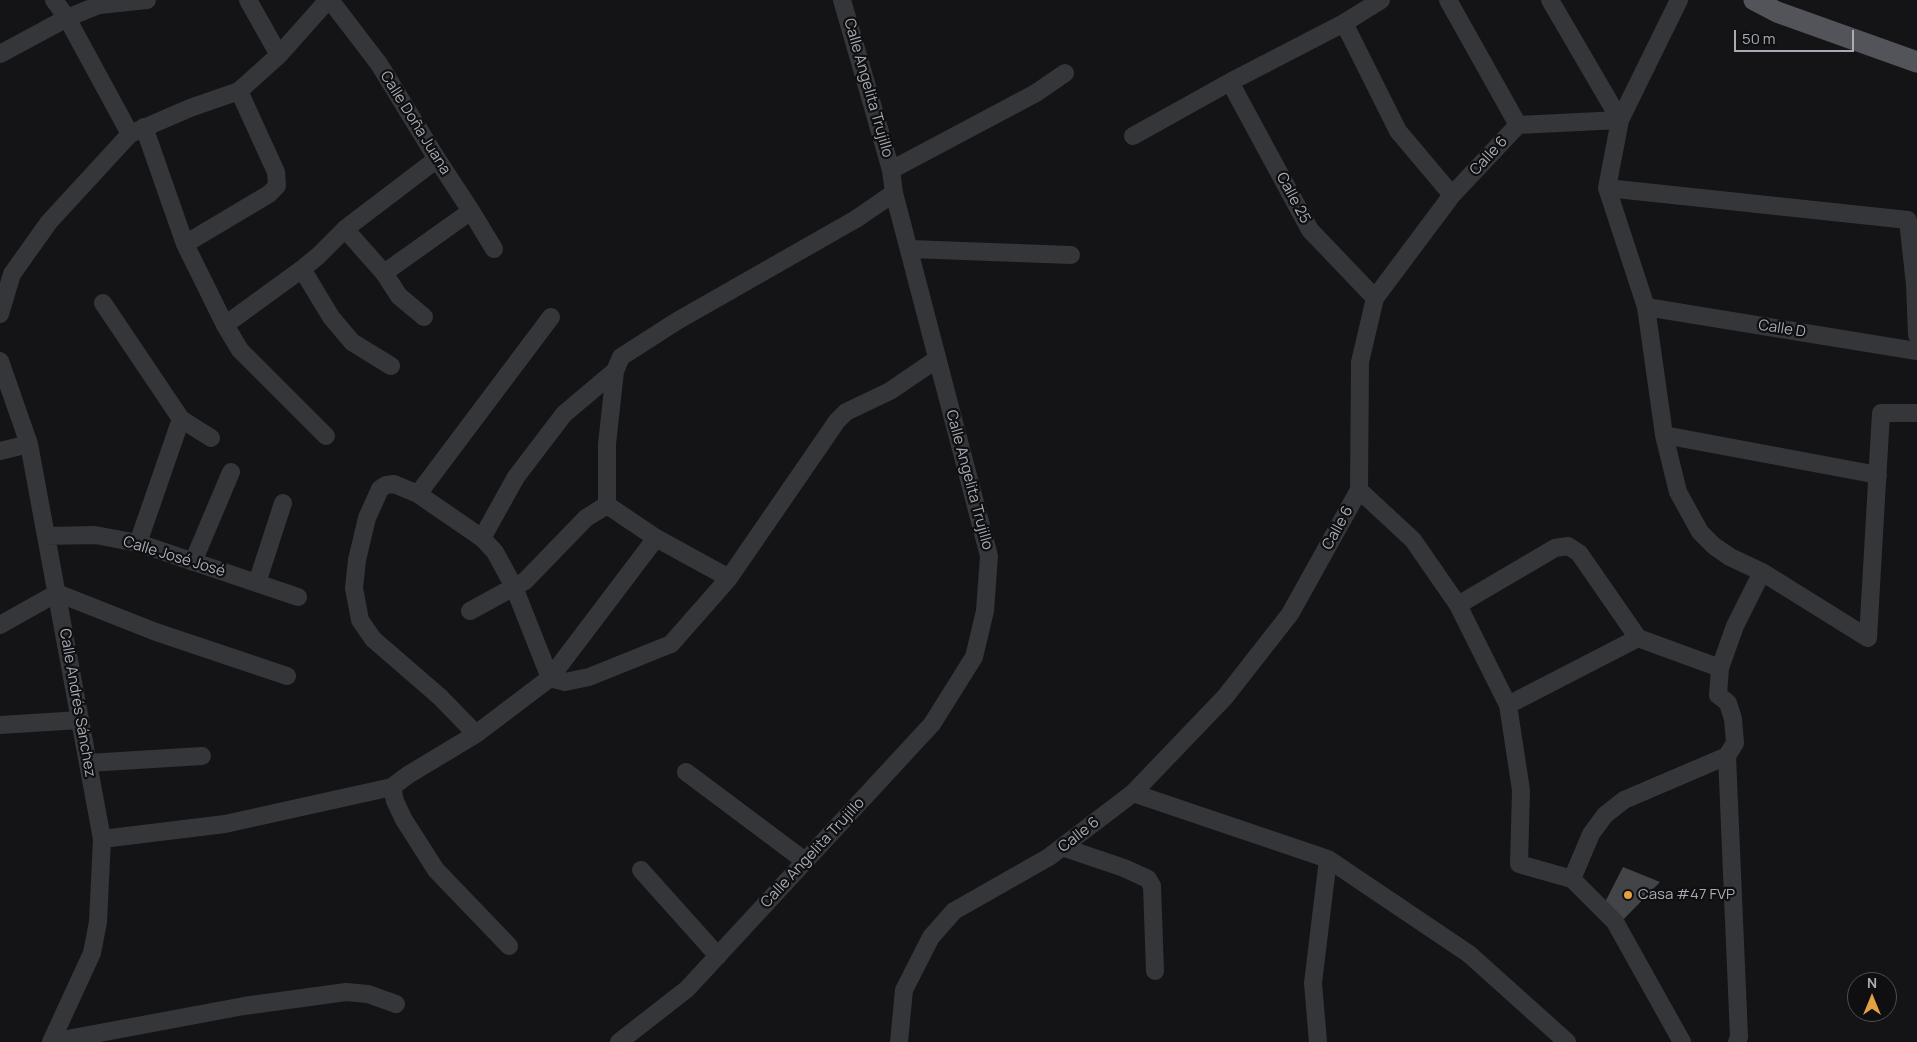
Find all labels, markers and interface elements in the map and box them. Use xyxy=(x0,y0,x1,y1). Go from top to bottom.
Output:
street label: Calle Angelita Trujillo xyxy=(840,16,896,160)
scale bar xyxy=(1737,20,1857,52)
text: 50 m xyxy=(1742,28,1776,49)
street label: Calle Doña Juana xyxy=(376,68,454,178)
street label: Calle 6 xyxy=(1466,133,1512,179)
street label: Calle 25 xyxy=(1272,169,1314,227)
street label: Calle D xyxy=(1757,316,1807,342)
street label: Calle Angelita Trujillo xyxy=(942,408,996,552)
street label: Calle 6 xyxy=(1319,503,1357,553)
street label: Calle José José xyxy=(121,533,227,581)
street label: Calle Andrés Sánchez xyxy=(55,627,99,779)
street label: Calle Angelita Trujillo xyxy=(757,794,869,912)
street label: Calle 6 xyxy=(1055,813,1103,857)
place label: Casa #47 FVP xyxy=(1638,886,1735,904)
marker: Casa #47 FVP xyxy=(1622,889,1634,901)
north arrow xyxy=(1847,972,1897,1022)
text: N xyxy=(1867,973,1877,992)

